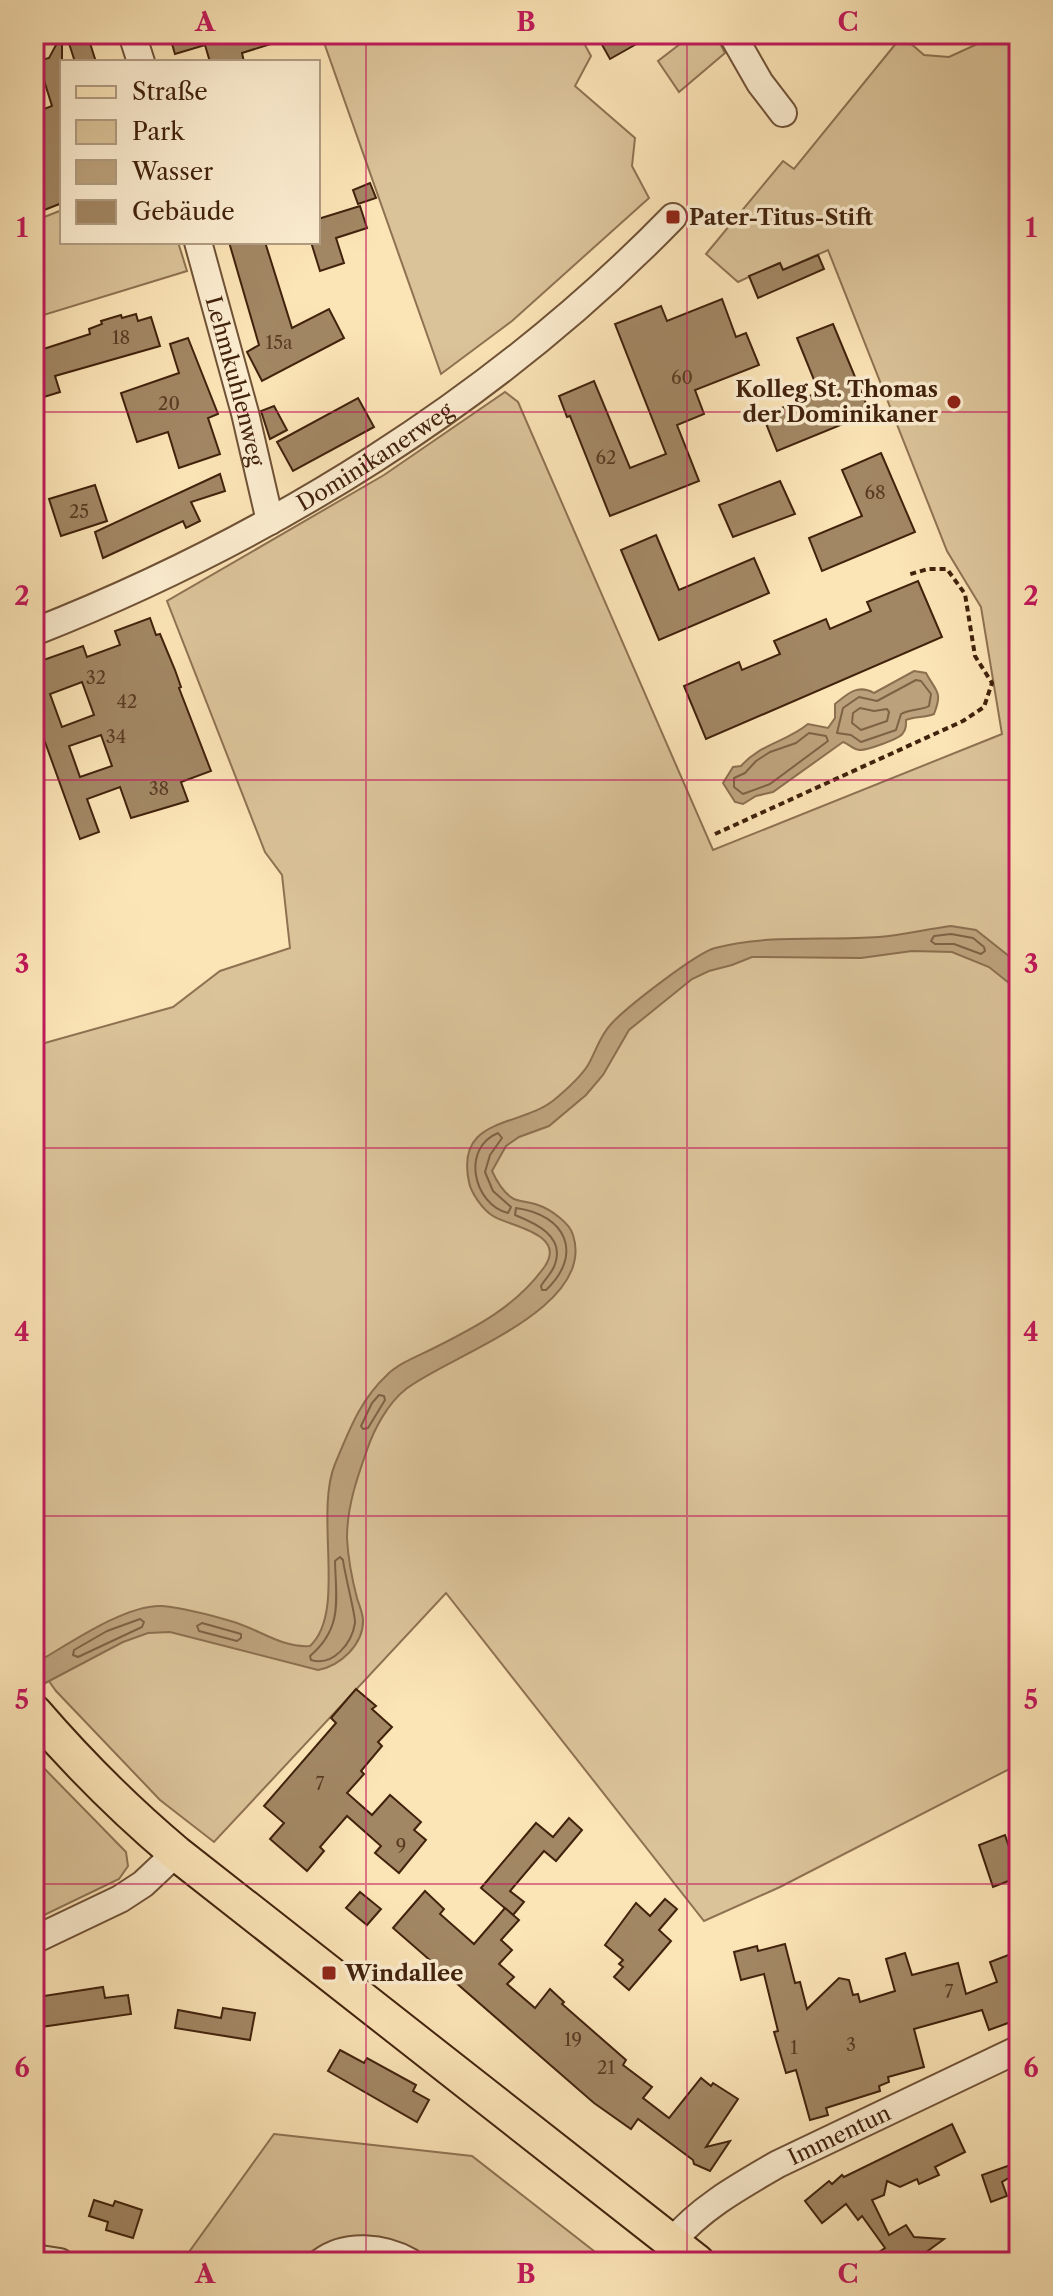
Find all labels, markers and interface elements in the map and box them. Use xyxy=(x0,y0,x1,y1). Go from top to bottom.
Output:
text: A xyxy=(194,6,216,38)
text: B xyxy=(516,6,536,38)
text: C xyxy=(838,6,858,38)
legend xyxy=(60,60,320,244)
text: Straße xyxy=(132,77,208,106)
text: Park xyxy=(132,117,185,146)
text: Wasser xyxy=(131,157,213,186)
text: Gebäude xyxy=(132,197,235,226)
place label: Pater-Titus-Stift xyxy=(689,204,873,231)
marker: Pater-Titus-Stift xyxy=(664,208,682,226)
text: 1 xyxy=(16,212,28,244)
text: 1 xyxy=(1025,212,1037,244)
street label: Lehmkuhlenweg xyxy=(200,293,270,469)
house number: 18 xyxy=(112,327,130,349)
house number: 15a xyxy=(266,332,293,354)
house number: 60 xyxy=(671,367,693,389)
place label: Kolleg St. Thomas der Dominikaner xyxy=(735,376,938,428)
house number: 20 xyxy=(158,393,180,415)
marker: Kolleg St. Thomas der Dominikaner xyxy=(945,393,963,411)
street label: Dominikanerweg xyxy=(292,397,459,517)
house number: 62 xyxy=(596,447,616,469)
house number: 68 xyxy=(864,482,886,504)
house number: 25 xyxy=(69,501,89,523)
text: 2 xyxy=(14,580,30,612)
text: 2 xyxy=(1023,580,1039,612)
house number: 32 xyxy=(86,667,106,689)
house number: 42 xyxy=(117,691,137,713)
house number: 34 xyxy=(106,726,126,748)
house number: 38 xyxy=(149,778,169,800)
text: 3 xyxy=(15,948,29,980)
text: 3 xyxy=(1024,948,1038,980)
text: 4 xyxy=(14,1316,30,1348)
text: 4 xyxy=(1023,1316,1039,1348)
text: 5 xyxy=(15,1684,29,1716)
text: 5 xyxy=(1024,1684,1038,1716)
house number: 7 xyxy=(316,1773,325,1795)
house number: 9 xyxy=(396,1835,406,1857)
place label: Windallee xyxy=(344,1960,463,1987)
marker: Windallee xyxy=(320,1964,338,1982)
house number: 7 xyxy=(945,1981,954,2003)
house number: 19 xyxy=(564,2029,582,2051)
house number: 3 xyxy=(846,2034,856,2056)
house number: 1 xyxy=(790,2037,798,2059)
text: 6 xyxy=(14,2052,30,2084)
text: 6 xyxy=(1023,2052,1039,2084)
house number: 21 xyxy=(597,2057,615,2079)
street label: Immentun xyxy=(784,2099,895,2171)
text: A xyxy=(194,2258,216,2290)
text: B xyxy=(516,2258,536,2290)
text: C xyxy=(838,2258,858,2290)

